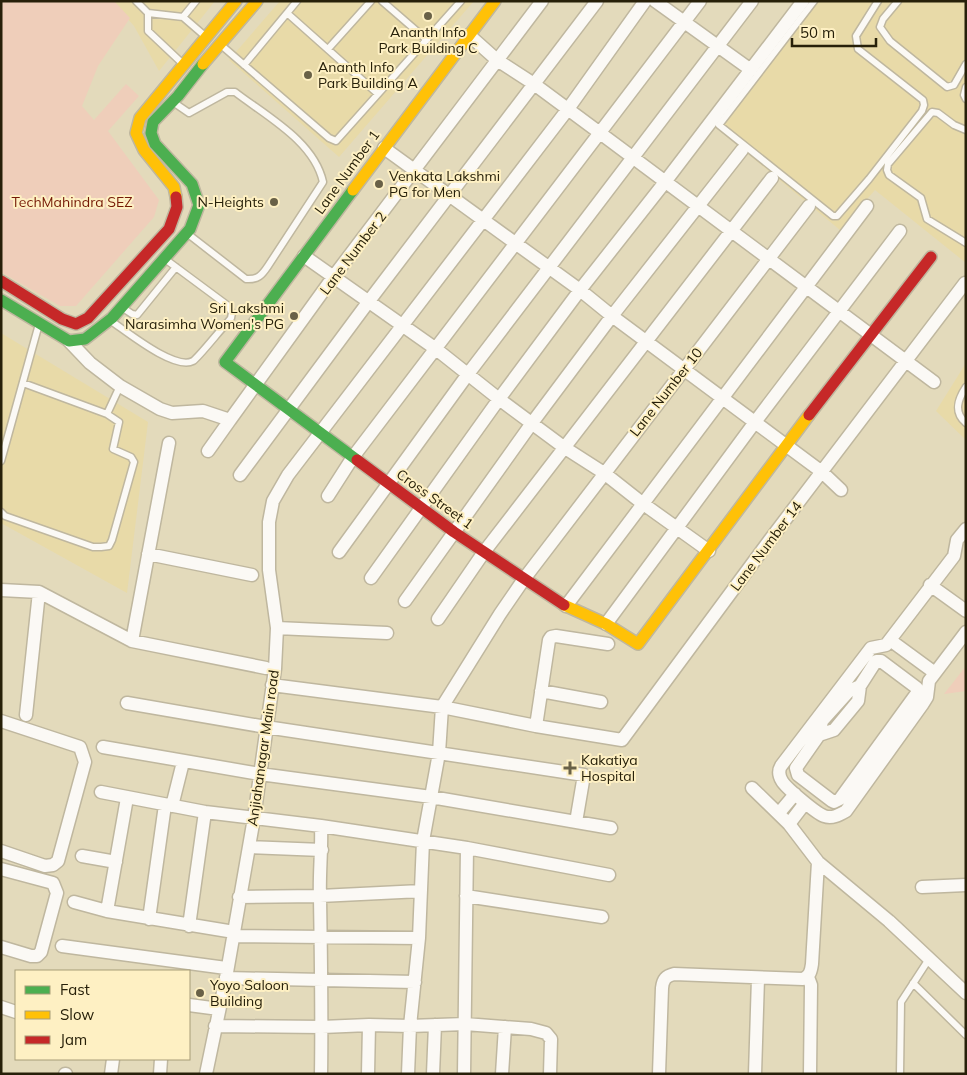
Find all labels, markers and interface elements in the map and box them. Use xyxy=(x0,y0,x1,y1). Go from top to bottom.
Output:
marker: Ananth Info Park Building C xyxy=(422,10,434,22)
scale bar xyxy=(792,15,876,47)
place label: Ananth Info Park Building C xyxy=(379,23,478,57)
text: 50 m xyxy=(800,23,835,42)
place label: Ananth Info Park Building A xyxy=(318,58,418,92)
marker: Ananth Info Park Building A xyxy=(302,69,314,81)
street label: Lane Number 1 xyxy=(310,126,384,218)
place label: Venkata Lakshmi PG for Men xyxy=(389,167,500,201)
marker: Venkata Lakshmi PG for Men xyxy=(373,178,385,190)
park label: TechMahindra SEZ xyxy=(11,193,133,211)
place label: N-Heights xyxy=(197,193,264,211)
marker: N-Heights xyxy=(268,196,280,208)
street label: Lane Number 2 xyxy=(316,208,390,298)
place label: Sri Lakshmi Narasimha Women's PG xyxy=(125,299,284,333)
marker: Sri Lakshmi Narasimha Women's PG xyxy=(288,310,300,322)
street label: Lane Number 10 xyxy=(626,344,706,440)
street label: Cross Street 1 xyxy=(393,465,477,533)
street label: Lane Number 14 xyxy=(726,497,806,594)
street label: Anjiahanagar Main road xyxy=(243,669,283,827)
place label: Kakatiya Hospital xyxy=(581,751,638,785)
marker: Kakatiya Hospital xyxy=(563,761,577,775)
legend xyxy=(15,970,190,1060)
place label: Yoyo Saloon Building xyxy=(209,976,289,1010)
text: Fast xyxy=(60,980,90,999)
marker: Yoyo Saloon Building xyxy=(194,987,206,999)
text: Slow xyxy=(60,1005,94,1024)
text: Jam xyxy=(60,1030,87,1049)

